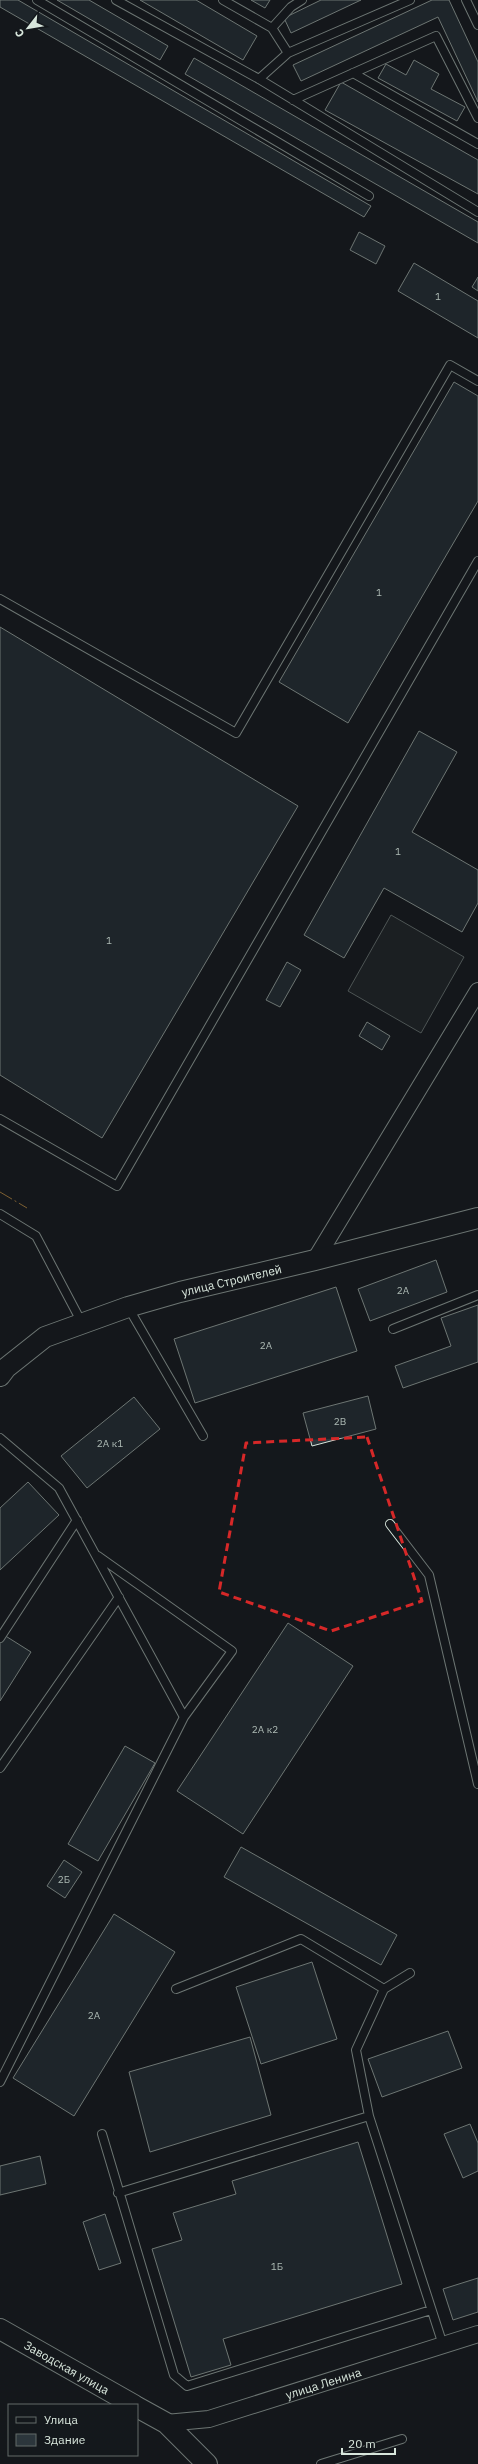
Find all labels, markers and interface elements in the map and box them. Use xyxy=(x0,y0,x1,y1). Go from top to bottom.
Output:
north arrow xyxy=(8,8,48,48)
text: С xyxy=(12,26,27,40)
house number: 1 xyxy=(435,290,441,303)
house number: 1 xyxy=(376,586,382,599)
house number: 1 xyxy=(395,845,401,858)
house number: 1 xyxy=(106,934,112,947)
street label: улица Строителей xyxy=(180,1261,283,1299)
house number: 2А xyxy=(397,1284,410,1297)
house number: 2А xyxy=(260,1339,273,1352)
house number: 2В xyxy=(334,1415,346,1428)
house number: 2А к1 xyxy=(97,1437,123,1450)
house number: 2А к2 xyxy=(252,1723,278,1736)
house number: 2Б xyxy=(58,1873,70,1886)
house number: 2А xyxy=(88,2009,101,2022)
house number: 1Б xyxy=(271,2260,283,2273)
street label: Заводская улица xyxy=(22,2337,113,2397)
street label: улица Ленина xyxy=(284,2364,363,2402)
legend xyxy=(8,2404,138,2456)
text: Улица xyxy=(44,2412,78,2427)
scale bar xyxy=(342,2430,395,2456)
text: Здание xyxy=(44,2432,86,2447)
text: 20 m xyxy=(348,2436,376,2451)

